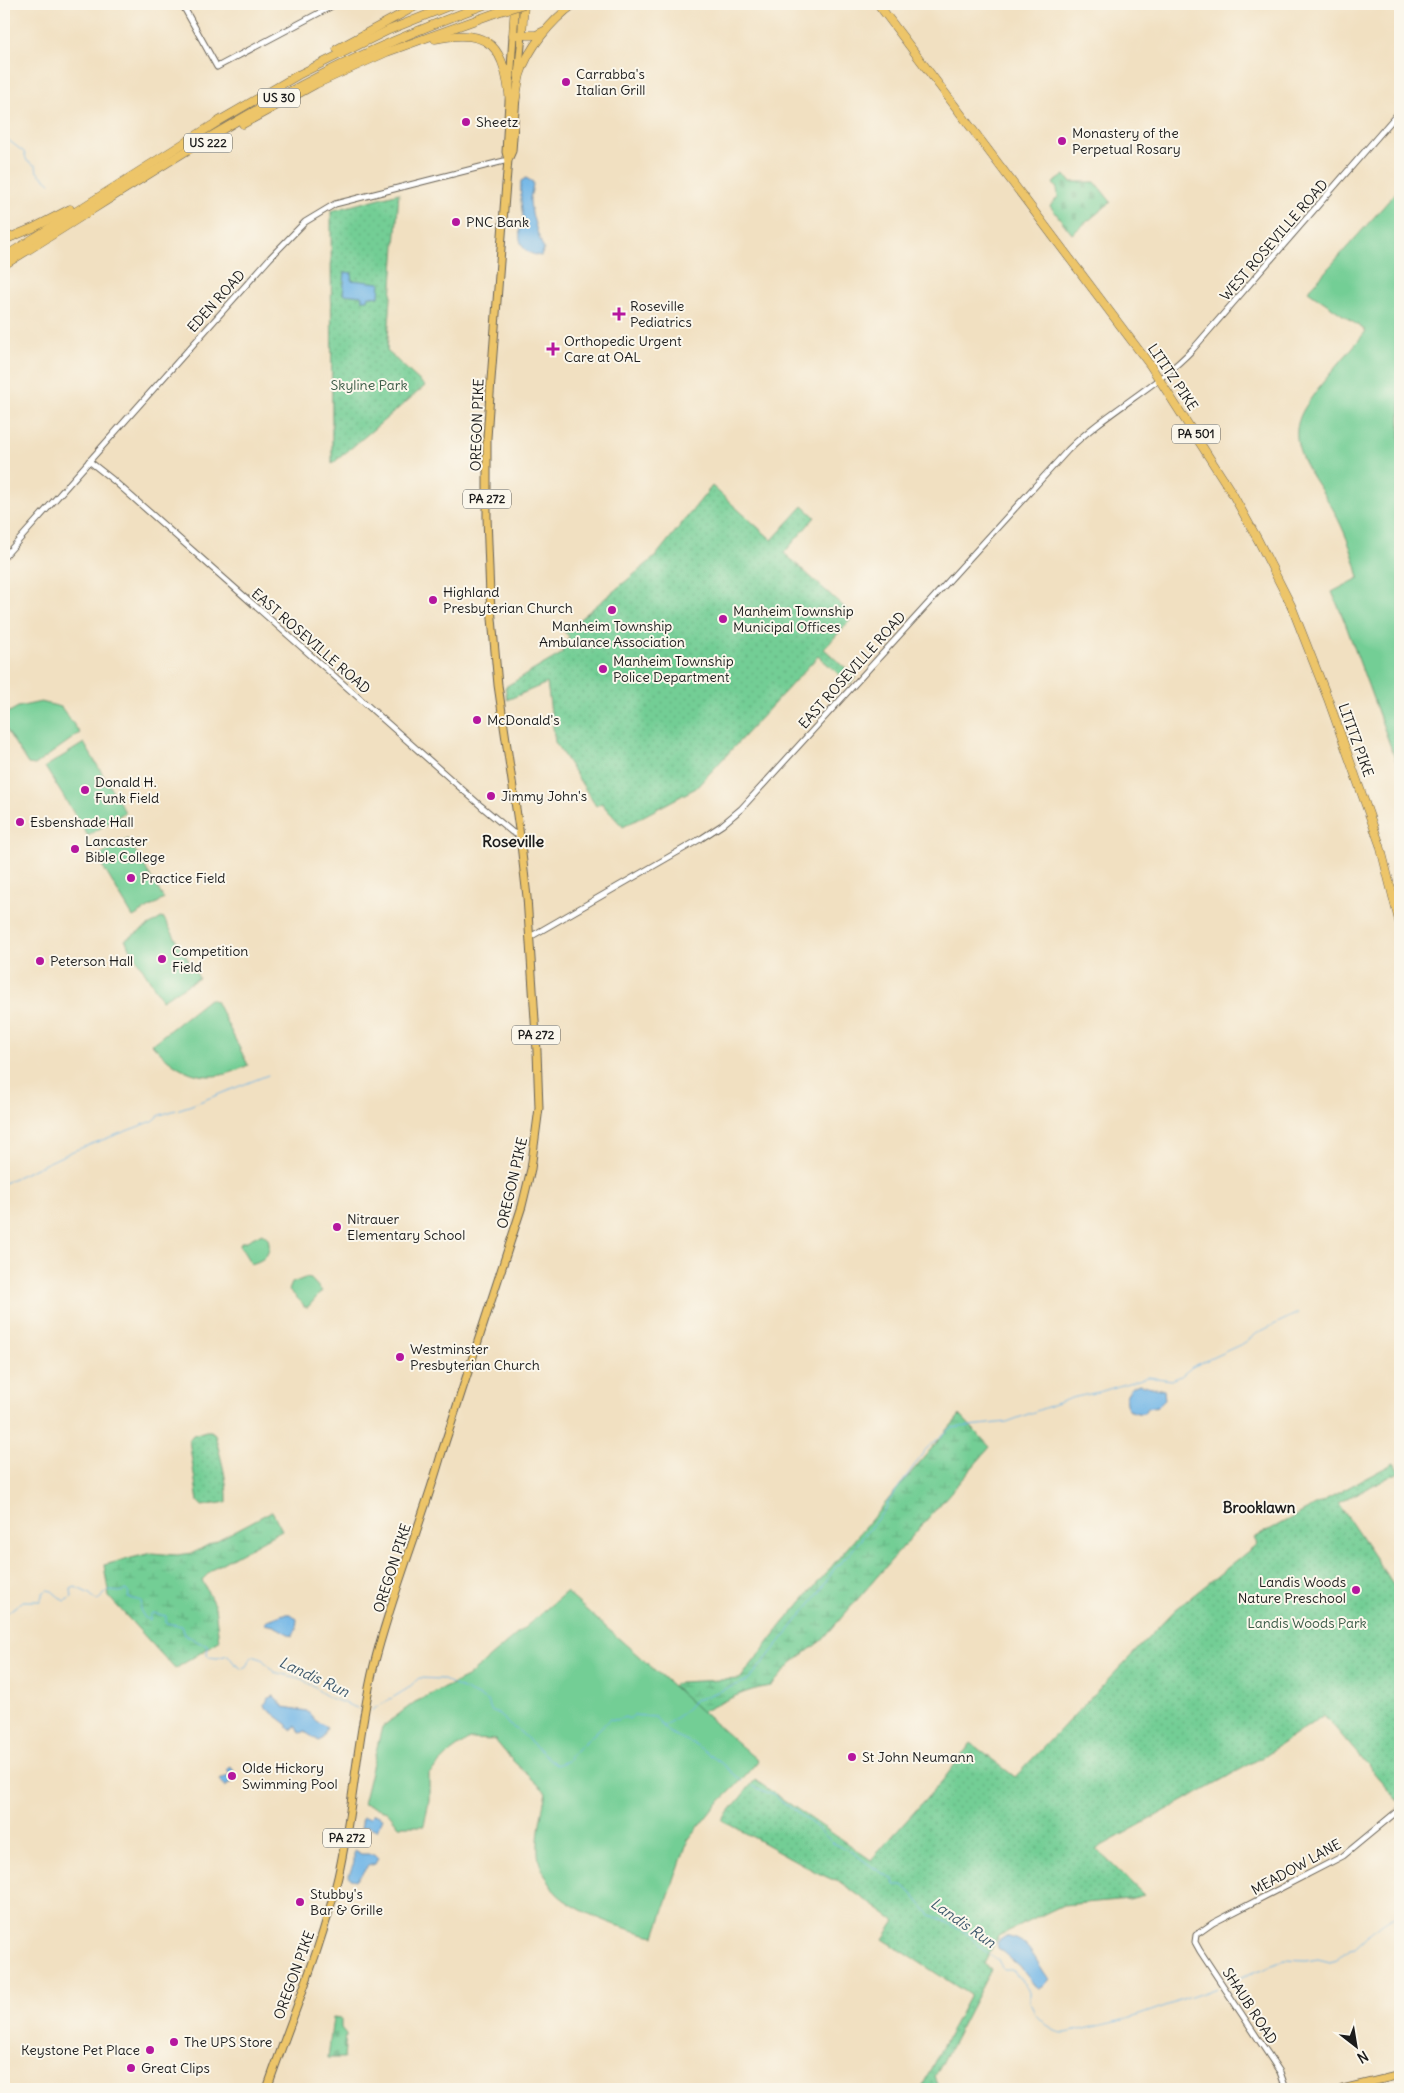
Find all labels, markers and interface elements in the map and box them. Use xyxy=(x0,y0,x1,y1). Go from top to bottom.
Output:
place label: Carrabba's Italian Grill xyxy=(576,65,645,99)
marker: Carrabba's Italian Grill xyxy=(560,76,572,88)
road number: US 30 xyxy=(258,89,300,108)
place label: Sheetz xyxy=(476,113,519,131)
marker: Sheetz xyxy=(460,116,472,128)
place label: Monastery of the Perpetual Rosary xyxy=(1072,124,1181,158)
road number: US 222 xyxy=(184,134,232,152)
marker: Monastery of the Perpetual Rosary xyxy=(1056,135,1068,147)
street label: WEST ROSEVILLE ROAD xyxy=(1216,175,1332,304)
place label: PNC Bank xyxy=(466,213,529,231)
marker: PNC Bank xyxy=(450,216,462,228)
street label: EDEN ROAD xyxy=(183,266,249,336)
place label: Roseville Pediatrics xyxy=(630,297,692,331)
marker: Roseville Pediatrics xyxy=(612,307,626,321)
place label: Orthopedic Urgent Care at OAL xyxy=(564,332,682,366)
street label: LITITZ PIKE xyxy=(1144,340,1202,414)
marker: Orthopedic Urgent Care at OAL xyxy=(546,342,560,356)
park label: Skyline Park xyxy=(330,376,408,394)
street label: OREGON PIKE xyxy=(466,378,488,472)
road number: PA 501 xyxy=(1172,424,1220,444)
road number: PA 272 xyxy=(463,489,511,508)
place label: Highland Presbyterian Church xyxy=(443,583,573,617)
street label: EAST ROSEVILLE ROAD xyxy=(248,584,374,698)
marker: Highland Presbyterian Church xyxy=(427,594,439,606)
place label: Manheim Township Municipal Offices xyxy=(733,602,854,636)
marker: Manheim Township Ambulance Association xyxy=(606,604,618,616)
street label: EAST ROSEVILLE ROAD xyxy=(795,608,909,732)
marker: Manheim Township Municipal Offices xyxy=(717,613,729,625)
place label: Manheim Township Ambulance Association xyxy=(539,617,685,651)
place label: Manheim Township Police Department xyxy=(613,652,734,686)
marker: Manheim Township Police Department xyxy=(597,663,609,675)
street label: LITITZ PIKE xyxy=(1334,701,1378,779)
place label: McDonald's xyxy=(487,711,560,729)
marker: McDonald's xyxy=(471,714,483,726)
place label: Donald H. Funk Field xyxy=(95,773,159,807)
marker: Donald H. Funk Field xyxy=(79,784,91,796)
place label: Jimmy John's xyxy=(501,787,587,805)
marker: Jimmy John's xyxy=(485,790,497,802)
place label: Esbenshade Hall xyxy=(30,813,134,831)
marker: Esbenshade Hall xyxy=(14,816,26,828)
district label: Roseville xyxy=(482,831,544,851)
place label: Lancaster Bible College xyxy=(85,832,165,866)
marker: Lancaster Bible College xyxy=(69,843,81,855)
place label: Practice Field xyxy=(141,869,226,887)
marker: Practice Field xyxy=(125,872,137,884)
place label: Competition Field xyxy=(172,942,248,976)
place label: Peterson Hall xyxy=(50,952,133,970)
marker: Competition Field xyxy=(156,953,168,965)
marker: Peterson Hall xyxy=(34,955,46,967)
road number: PA 272 xyxy=(512,1026,560,1044)
street label: OREGON PIKE xyxy=(493,1136,531,1230)
place label: Nitrauer Elementary School xyxy=(347,1210,465,1244)
marker: Nitrauer Elementary School xyxy=(331,1221,343,1233)
place label: Westminster Presbyterian Church xyxy=(410,1340,540,1374)
marker: Westminster Presbyterian Church xyxy=(394,1351,406,1363)
district label: Brooklawn xyxy=(1223,1498,1296,1517)
street label: OREGON PIKE xyxy=(369,1521,415,1615)
place label: Landis Woods Nature Preschool xyxy=(1238,1573,1346,1607)
marker: Landis Woods Nature Preschool xyxy=(1350,1584,1362,1596)
park label: Landis Woods Park xyxy=(1247,1614,1367,1632)
water label: Landis Run xyxy=(276,1652,352,1701)
place label: St John Neumann xyxy=(862,1748,974,1766)
marker: St John Neumann xyxy=(846,1751,858,1763)
place label: Olde Hickory Swimming Pool xyxy=(242,1759,338,1793)
marker: Olde Hickory Swimming Pool xyxy=(226,1770,238,1782)
road number: PA 272 xyxy=(323,1829,371,1848)
street label: MEADOW LANE xyxy=(1248,1835,1344,1899)
place label: Stubby's Bar & Grille xyxy=(310,1885,383,1919)
water label: Landis Run xyxy=(927,1893,1000,1952)
marker: Stubby's Bar & Grille xyxy=(294,1896,306,1908)
street label: OREGON PIKE xyxy=(270,1928,318,2022)
street label: SHAUB ROAD xyxy=(1219,1964,1281,2048)
north arrow xyxy=(1332,2020,1382,2070)
place label: The UPS Store xyxy=(184,2033,272,2051)
marker: The UPS Store xyxy=(168,2036,180,2048)
place label: Keystone Pet Place xyxy=(21,2041,140,2059)
marker: Keystone Pet Place xyxy=(144,2044,156,2056)
text: N xyxy=(1354,2047,1371,2067)
place label: Great Clips xyxy=(141,2059,210,2077)
marker: Great Clips xyxy=(125,2062,137,2074)

